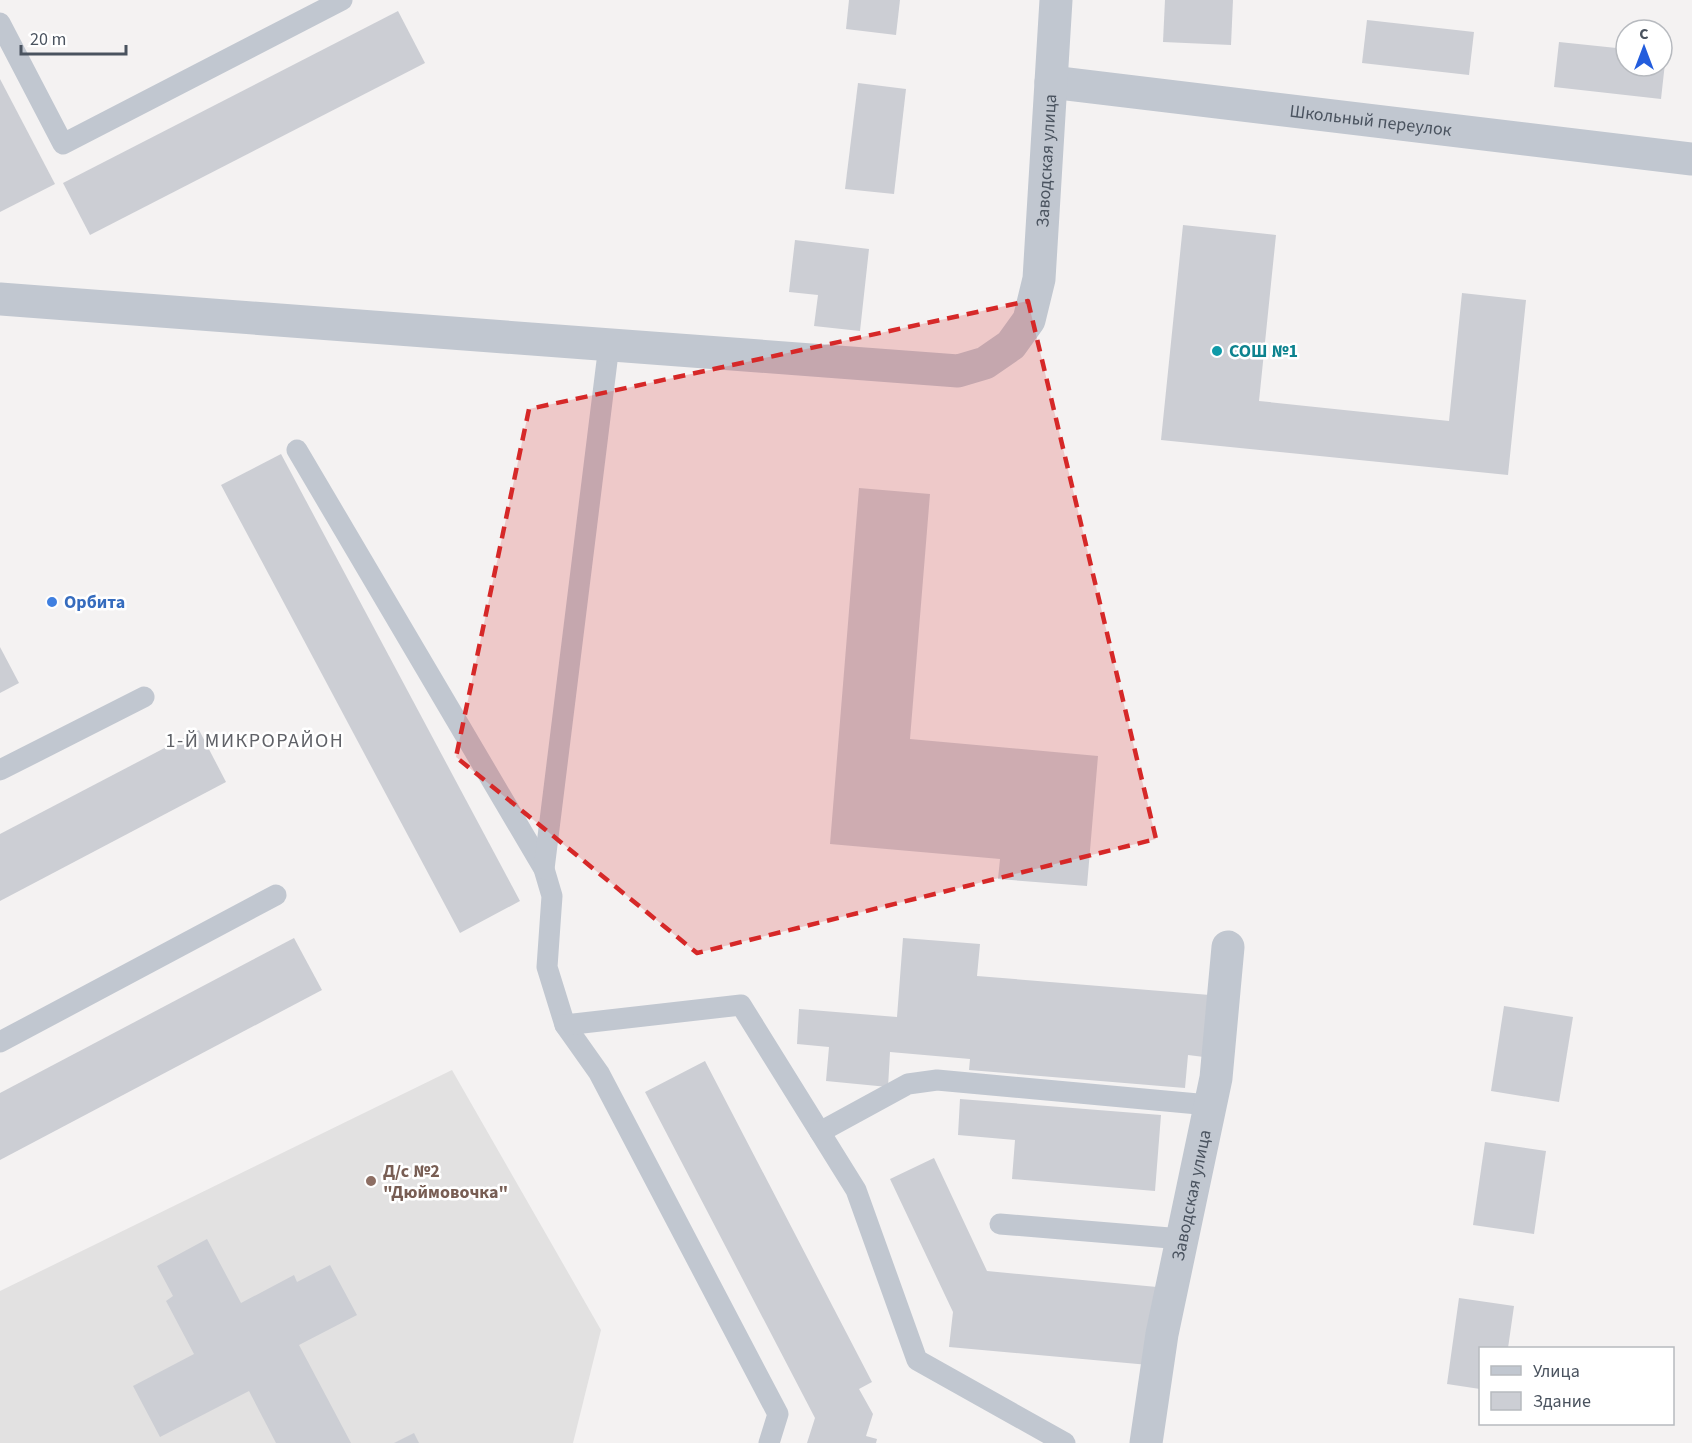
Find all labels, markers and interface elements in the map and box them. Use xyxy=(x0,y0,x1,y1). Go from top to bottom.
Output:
scale bar xyxy=(21,18,126,56)
north arrow xyxy=(1614,18,1674,78)
text: С xyxy=(1639,23,1649,45)
text: 20 m xyxy=(30,27,66,52)
street label: Заводская улица xyxy=(1030,93,1063,228)
street label: Школьный переулок xyxy=(1288,99,1453,143)
place label: СОШ №1 xyxy=(1229,339,1298,364)
marker: СОШ №1 xyxy=(1210,344,1224,358)
place label: Орбита xyxy=(64,590,125,615)
marker: Орбита xyxy=(45,595,59,609)
district label: 1-Й МИКРОРАЙОН xyxy=(166,727,344,755)
street label: Заводская улица xyxy=(1166,1127,1218,1263)
place label: Д/с №2 "Дюймовочка" xyxy=(383,1159,508,1205)
marker: Д/с №2 "Дюймовочка" xyxy=(364,1174,378,1188)
legend xyxy=(1479,1347,1674,1425)
text: Улица xyxy=(1533,1359,1580,1384)
text: Здание xyxy=(1533,1389,1591,1414)

